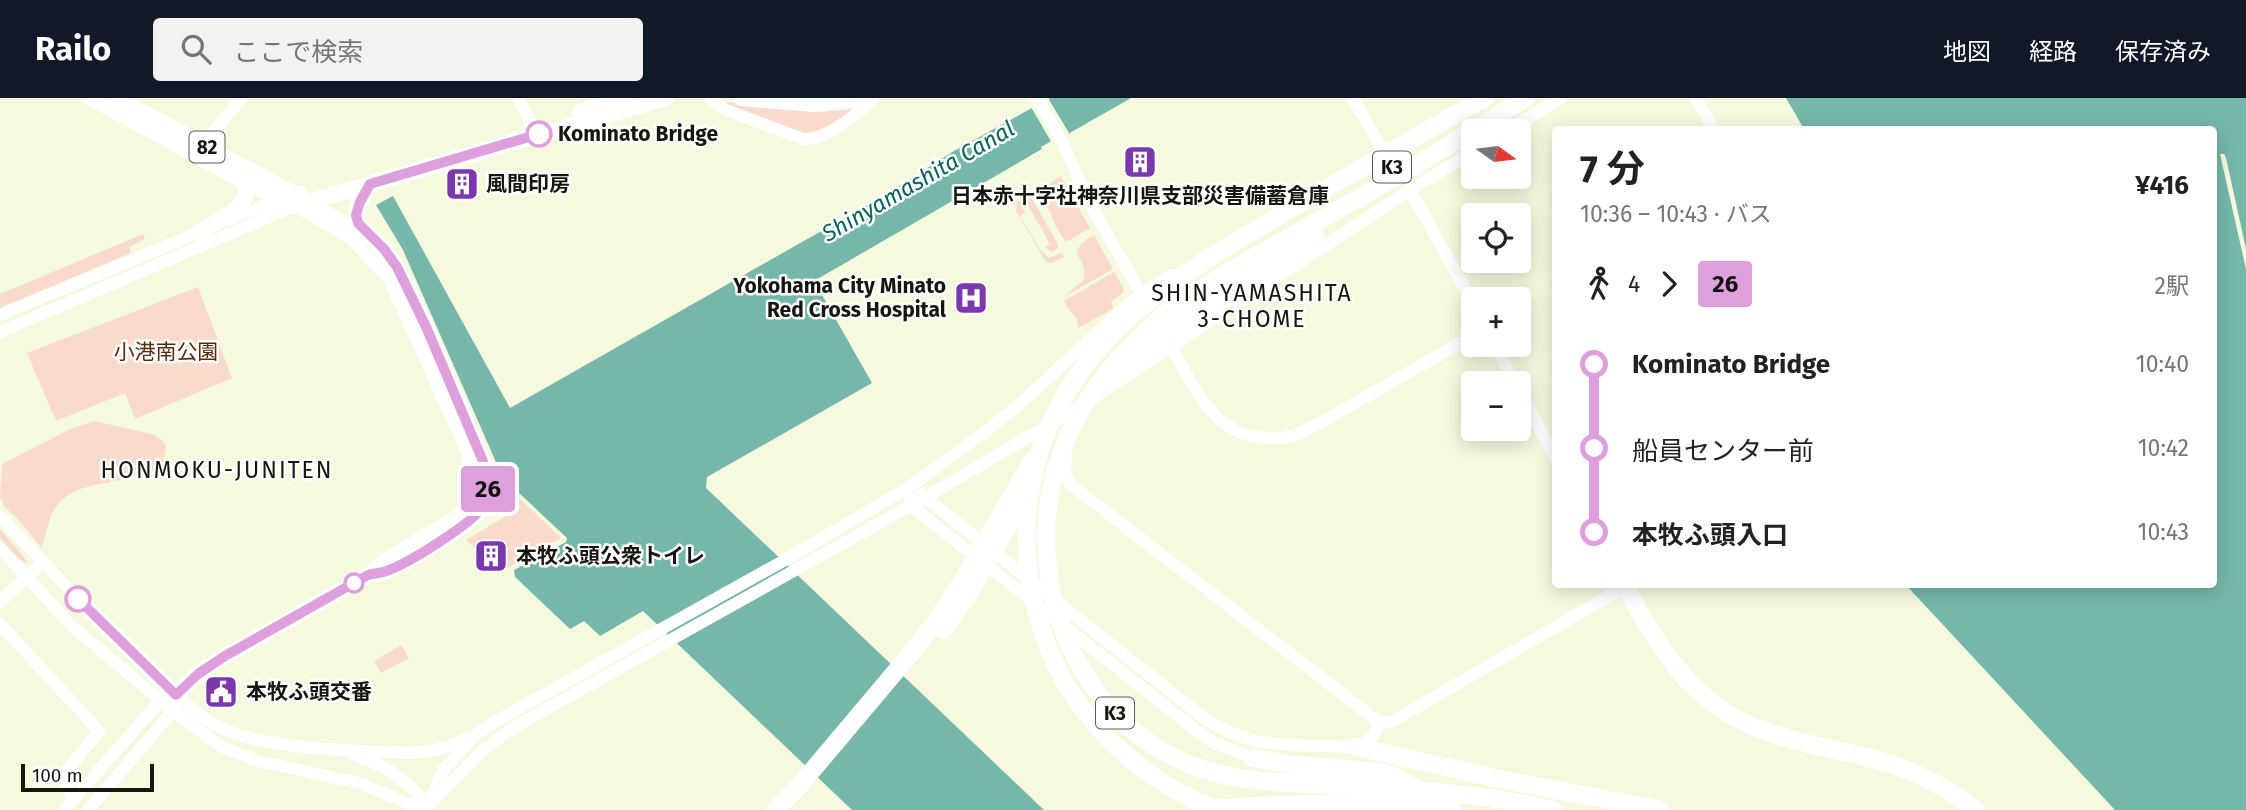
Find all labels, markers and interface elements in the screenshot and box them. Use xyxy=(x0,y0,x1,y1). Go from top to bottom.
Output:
search box xyxy=(153,18,643,81)
text: Railo xyxy=(35,29,111,69)
icon: search xyxy=(177,30,215,68)
text: ここで検索 xyxy=(233,37,363,68)
text: 地図 xyxy=(1943,38,1991,66)
text: 経路 xyxy=(2029,38,2077,66)
text: 保存済み xyxy=(2115,38,2211,66)
water label: Shinyamashita Canal xyxy=(816,114,1019,248)
north arrow xyxy=(1461,119,1531,189)
map controls xyxy=(1461,119,1531,441)
marker: Kominato Bridge xyxy=(526,121,552,147)
place label: Kominato Bridge xyxy=(558,121,718,147)
road number: 82 xyxy=(190,132,224,162)
building icon: 日本赤十字社神奈川県支部災害備蓄倉庫 xyxy=(1121,143,1159,181)
text: 7 分 xyxy=(1580,146,1645,192)
road number: K3 xyxy=(1373,152,1411,183)
building icon: 風間印房 xyxy=(443,165,481,203)
text: ¥416 xyxy=(2135,170,2189,201)
place label: 風間印房 xyxy=(486,171,570,197)
place label: 日本赤十字社神奈川県支部災害備蓄倉庫 xyxy=(951,183,1329,209)
text: 10:36 – 10:43 · バス xyxy=(1580,200,1772,228)
button: locate xyxy=(1461,203,1531,273)
icon: walk xyxy=(1580,265,1618,303)
icon: forward xyxy=(1650,265,1688,303)
text: 4 xyxy=(1628,270,1640,298)
text: 26 xyxy=(1712,270,1738,298)
text: 2駅 xyxy=(2155,272,2189,300)
place label: Yokohama City Minato Red Cross Hospital xyxy=(732,273,947,323)
hospital icon: Yokohama City Minato Red Cross Hospital xyxy=(952,279,990,317)
district label: SHIN-YAMASHITA 3-CHOME xyxy=(1151,279,1353,333)
button: + xyxy=(1461,287,1531,357)
park label: 小港南公園 xyxy=(114,339,219,365)
text: Kominato Bridge xyxy=(1632,349,1830,380)
text: 10:40 xyxy=(2136,350,2189,378)
button: − xyxy=(1461,371,1531,441)
text: 10:42 xyxy=(2138,434,2189,462)
text: 船員センター前 xyxy=(1632,436,1814,467)
district label: HONMOKU-JUNITEN xyxy=(100,456,334,484)
line badge: 26 xyxy=(456,466,520,512)
text: 26 xyxy=(475,475,501,503)
text: 10:43 xyxy=(2137,518,2189,546)
text: 本牧ふ頭入口 xyxy=(1632,520,1788,551)
building icon: 本牧ふ頭公衆トイレ xyxy=(472,537,510,575)
place label: 本牧ふ頭公衆トイレ xyxy=(516,543,705,569)
unlabelled marker xyxy=(344,573,364,593)
unlabelled marker xyxy=(65,586,91,612)
public building icon: 本牧ふ頭交番 xyxy=(202,673,240,711)
place label: 本牧ふ頭交番 xyxy=(246,679,372,705)
road number: K3 xyxy=(1096,698,1134,728)
scale bar xyxy=(21,761,154,793)
text: 100 m xyxy=(32,764,83,787)

